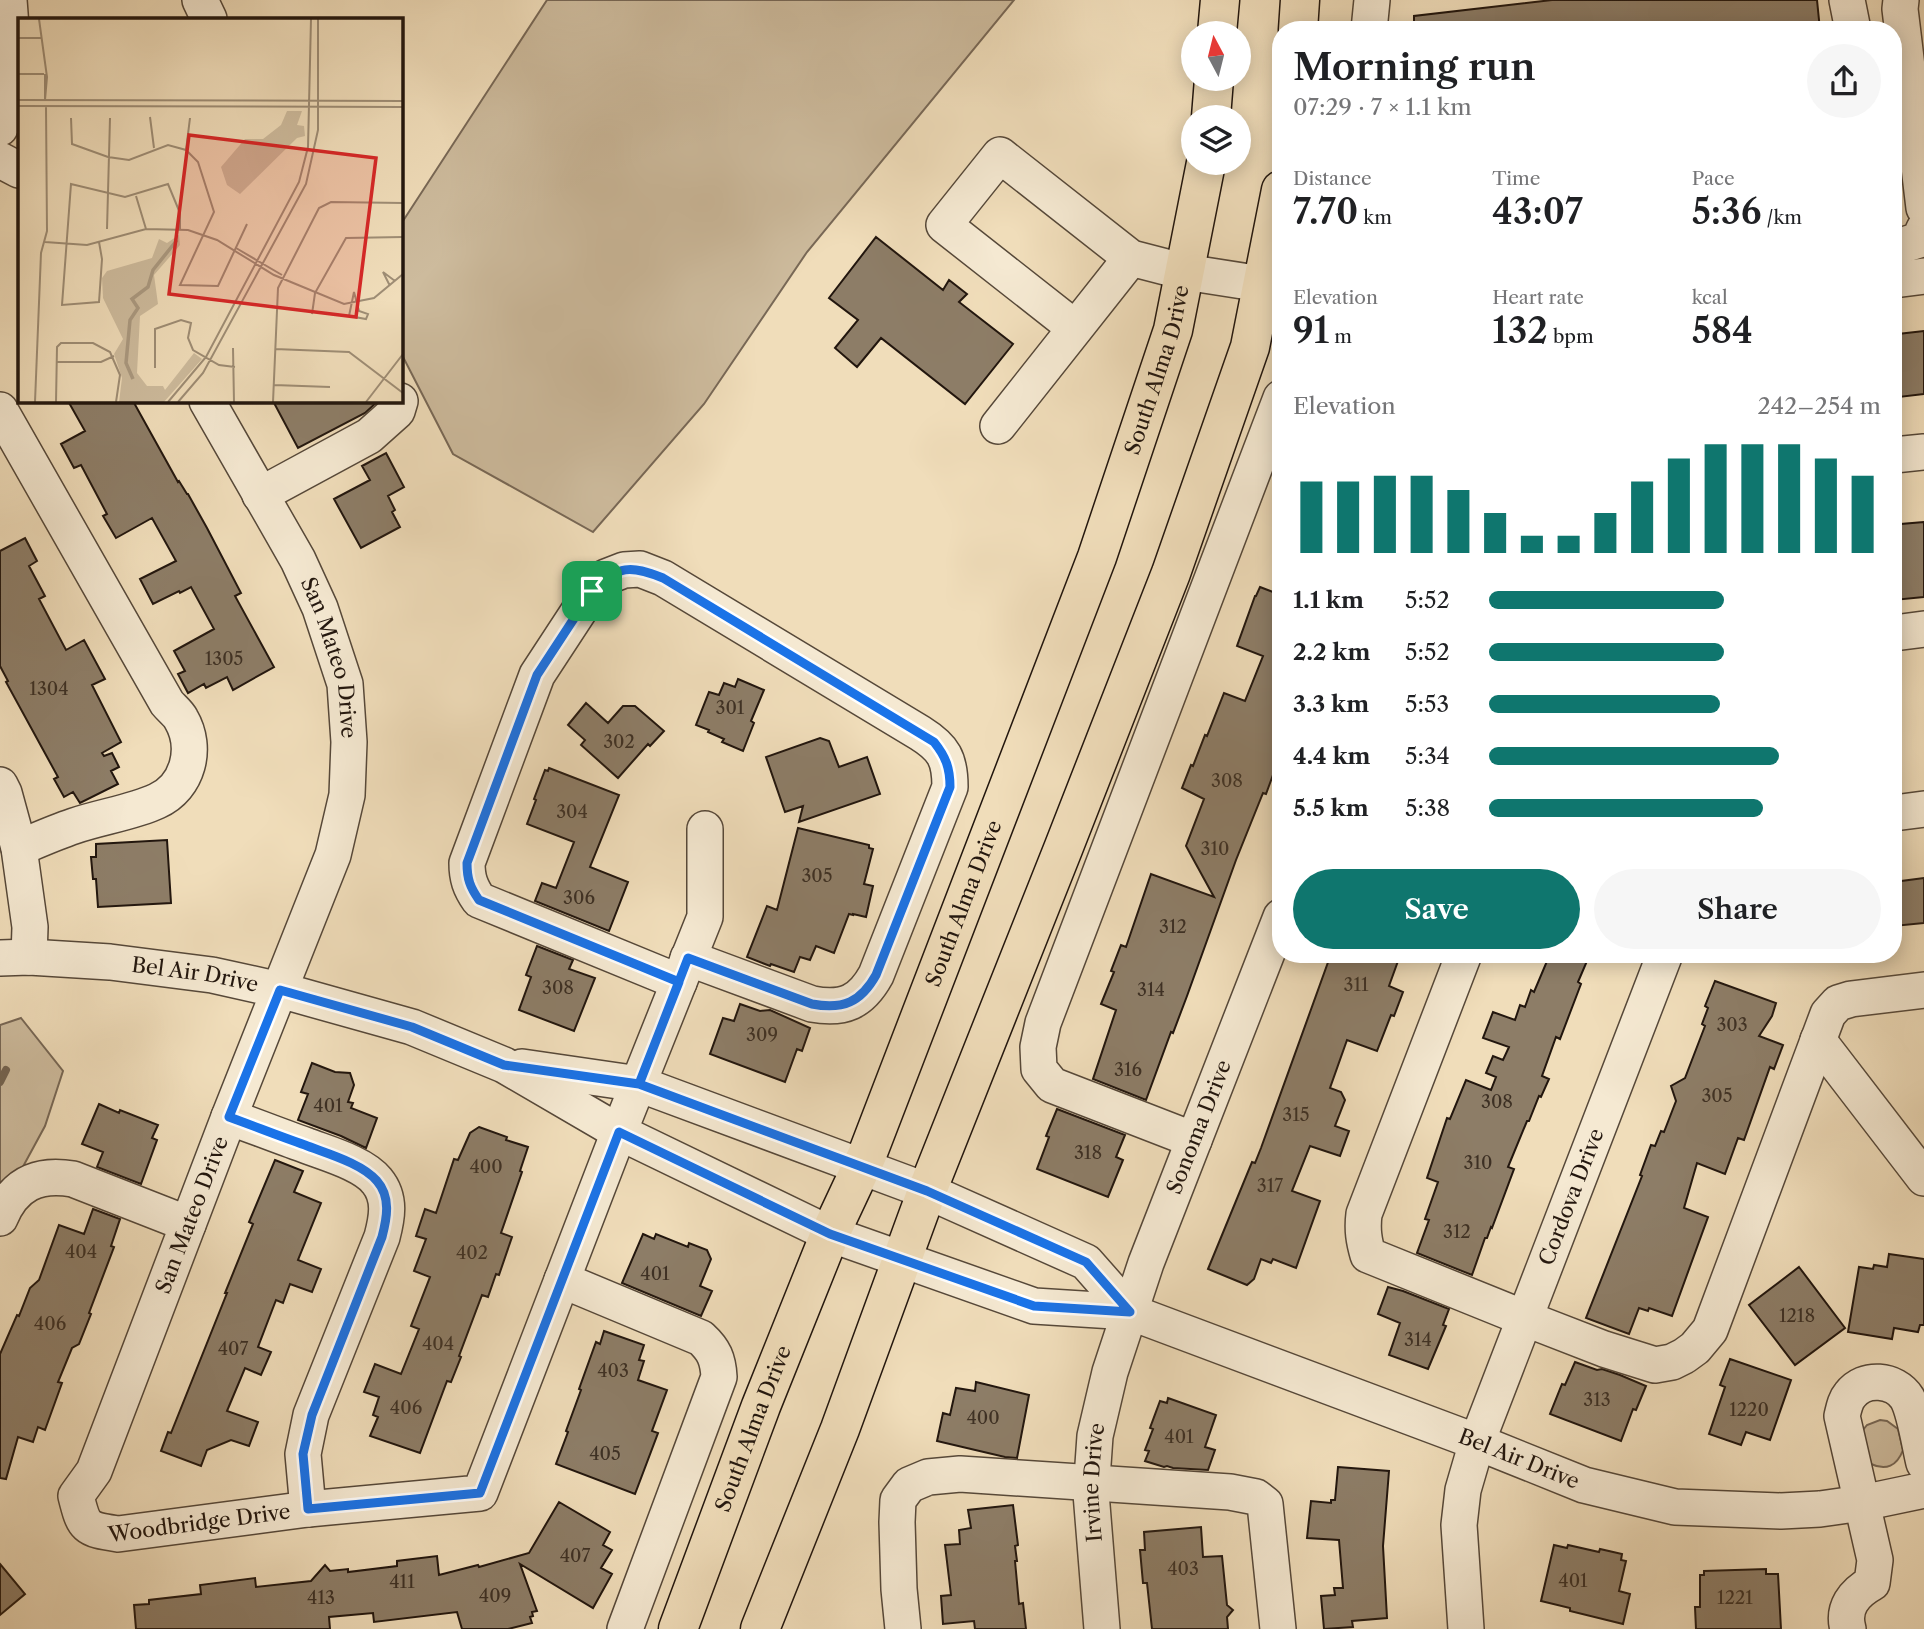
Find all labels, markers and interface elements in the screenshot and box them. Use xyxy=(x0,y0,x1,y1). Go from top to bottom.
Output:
inset map xyxy=(18,18,402,402)
north arrow xyxy=(1181,21,1251,91)
map controls xyxy=(1181,21,1251,175)
text: Morning run xyxy=(1293,43,1536,90)
button: share xyxy=(1807,44,1881,118)
text: 07:29 · 7 × 1.1 km xyxy=(1293,93,1472,121)
button: layers xyxy=(1181,105,1251,175)
text: Distance xyxy=(1293,167,1372,190)
text: Time xyxy=(1492,167,1540,190)
text: Pace xyxy=(1692,167,1735,190)
text: 7.70 xyxy=(1293,190,1358,233)
text: 43:07 xyxy=(1492,190,1583,233)
text: 5:36 xyxy=(1692,190,1761,233)
text: km xyxy=(1358,206,1392,229)
text: /km xyxy=(1761,206,1802,229)
street label: South Alma Drive xyxy=(1119,283,1194,458)
text: Elevation xyxy=(1293,286,1378,309)
text: Heart rate xyxy=(1492,286,1584,309)
text: kcal xyxy=(1692,286,1728,309)
text: 91 xyxy=(1293,309,1329,352)
text: 132 xyxy=(1492,309,1548,352)
text: 584 xyxy=(1692,309,1753,352)
text: m xyxy=(1329,325,1352,348)
text: bpm xyxy=(1548,325,1594,348)
text: Elevation xyxy=(1293,392,1396,420)
text: 242–254 m xyxy=(1758,392,1881,420)
pin xyxy=(562,561,622,621)
icon: arrive xyxy=(573,572,611,610)
street label: San Mateo Drive xyxy=(296,573,362,739)
text: 1.1 km xyxy=(1293,586,1364,614)
text: 5:52 xyxy=(1405,586,1450,614)
text: 2.2 km xyxy=(1293,638,1370,666)
text: 5:52 xyxy=(1405,638,1450,666)
house number: 1305 xyxy=(205,648,243,670)
house number: 1304 xyxy=(29,678,69,700)
text: 3.3 km xyxy=(1293,690,1369,718)
text: 5:53 xyxy=(1405,690,1449,718)
house number: 301 xyxy=(716,697,745,719)
house number: 302 xyxy=(603,731,635,753)
text: 4.4 km xyxy=(1293,742,1370,770)
text: 5:34 xyxy=(1405,742,1450,770)
house number: 308 xyxy=(1211,770,1243,792)
text: 5.5 km xyxy=(1293,794,1369,822)
text: 5:38 xyxy=(1405,794,1450,822)
house number: 304 xyxy=(556,801,588,823)
street label: South Alma Drive xyxy=(920,817,1007,990)
house number: 310 xyxy=(1201,838,1229,860)
house number: 305 xyxy=(801,865,833,887)
button: Save xyxy=(1293,869,1580,949)
button: Share xyxy=(1594,869,1881,949)
house number: 306 xyxy=(563,887,595,909)
house number: 312 xyxy=(1159,916,1187,938)
street label: Bel Air Drive xyxy=(130,952,261,997)
house number: 311 xyxy=(1343,974,1369,996)
house number: 308 xyxy=(542,977,574,999)
house number: 314 xyxy=(1137,979,1165,1001)
house number: 303 xyxy=(1716,1014,1748,1036)
house number: 309 xyxy=(746,1024,778,1046)
street label: Sonoma Drive xyxy=(1161,1056,1236,1198)
house number: 316 xyxy=(1114,1059,1142,1081)
house number: 305 xyxy=(1701,1085,1733,1107)
house number: 308 xyxy=(1481,1091,1513,1113)
house number: 401 xyxy=(313,1095,343,1117)
house number: 315 xyxy=(1282,1104,1310,1126)
street label: Cordova Drive xyxy=(1533,1125,1609,1269)
street label: San Mateo Drive xyxy=(150,1133,233,1297)
house number: 318 xyxy=(1074,1142,1102,1164)
house number: 310 xyxy=(1464,1152,1492,1174)
house number: 400 xyxy=(469,1156,503,1178)
house number: 317 xyxy=(1257,1175,1283,1197)
house number: 312 xyxy=(1443,1221,1471,1243)
house number: 404 xyxy=(65,1241,97,1263)
house number: 402 xyxy=(456,1242,488,1264)
house number: 401 xyxy=(640,1263,670,1285)
house number: 1218 xyxy=(1779,1305,1815,1327)
house number: 406 xyxy=(34,1313,66,1335)
house number: 314 xyxy=(1404,1329,1432,1351)
house number: 404 xyxy=(422,1333,454,1355)
house number: 407 xyxy=(218,1338,248,1360)
street label: South Alma Drive xyxy=(710,1342,796,1515)
house number: 403 xyxy=(597,1360,629,1382)
house number: 313 xyxy=(1583,1389,1611,1411)
house number: 406 xyxy=(390,1397,422,1419)
house number: 1220 xyxy=(1729,1399,1769,1421)
house number: 400 xyxy=(966,1407,1000,1429)
street label: Irvine Drive xyxy=(1078,1420,1110,1543)
street label: Bel Air Drive xyxy=(1455,1423,1583,1494)
house number: 401 xyxy=(1164,1426,1194,1448)
house number: 405 xyxy=(589,1443,621,1465)
street label: Woodbridge Drive xyxy=(106,1498,292,1547)
house number: 407 xyxy=(560,1545,590,1567)
house number: 403 xyxy=(1167,1558,1199,1580)
house number: 401 xyxy=(1558,1570,1588,1592)
house number: 411 xyxy=(389,1571,415,1593)
house number: 409 xyxy=(479,1585,511,1607)
house number: 413 xyxy=(307,1587,335,1609)
house number: 1221 xyxy=(1717,1587,1753,1609)

